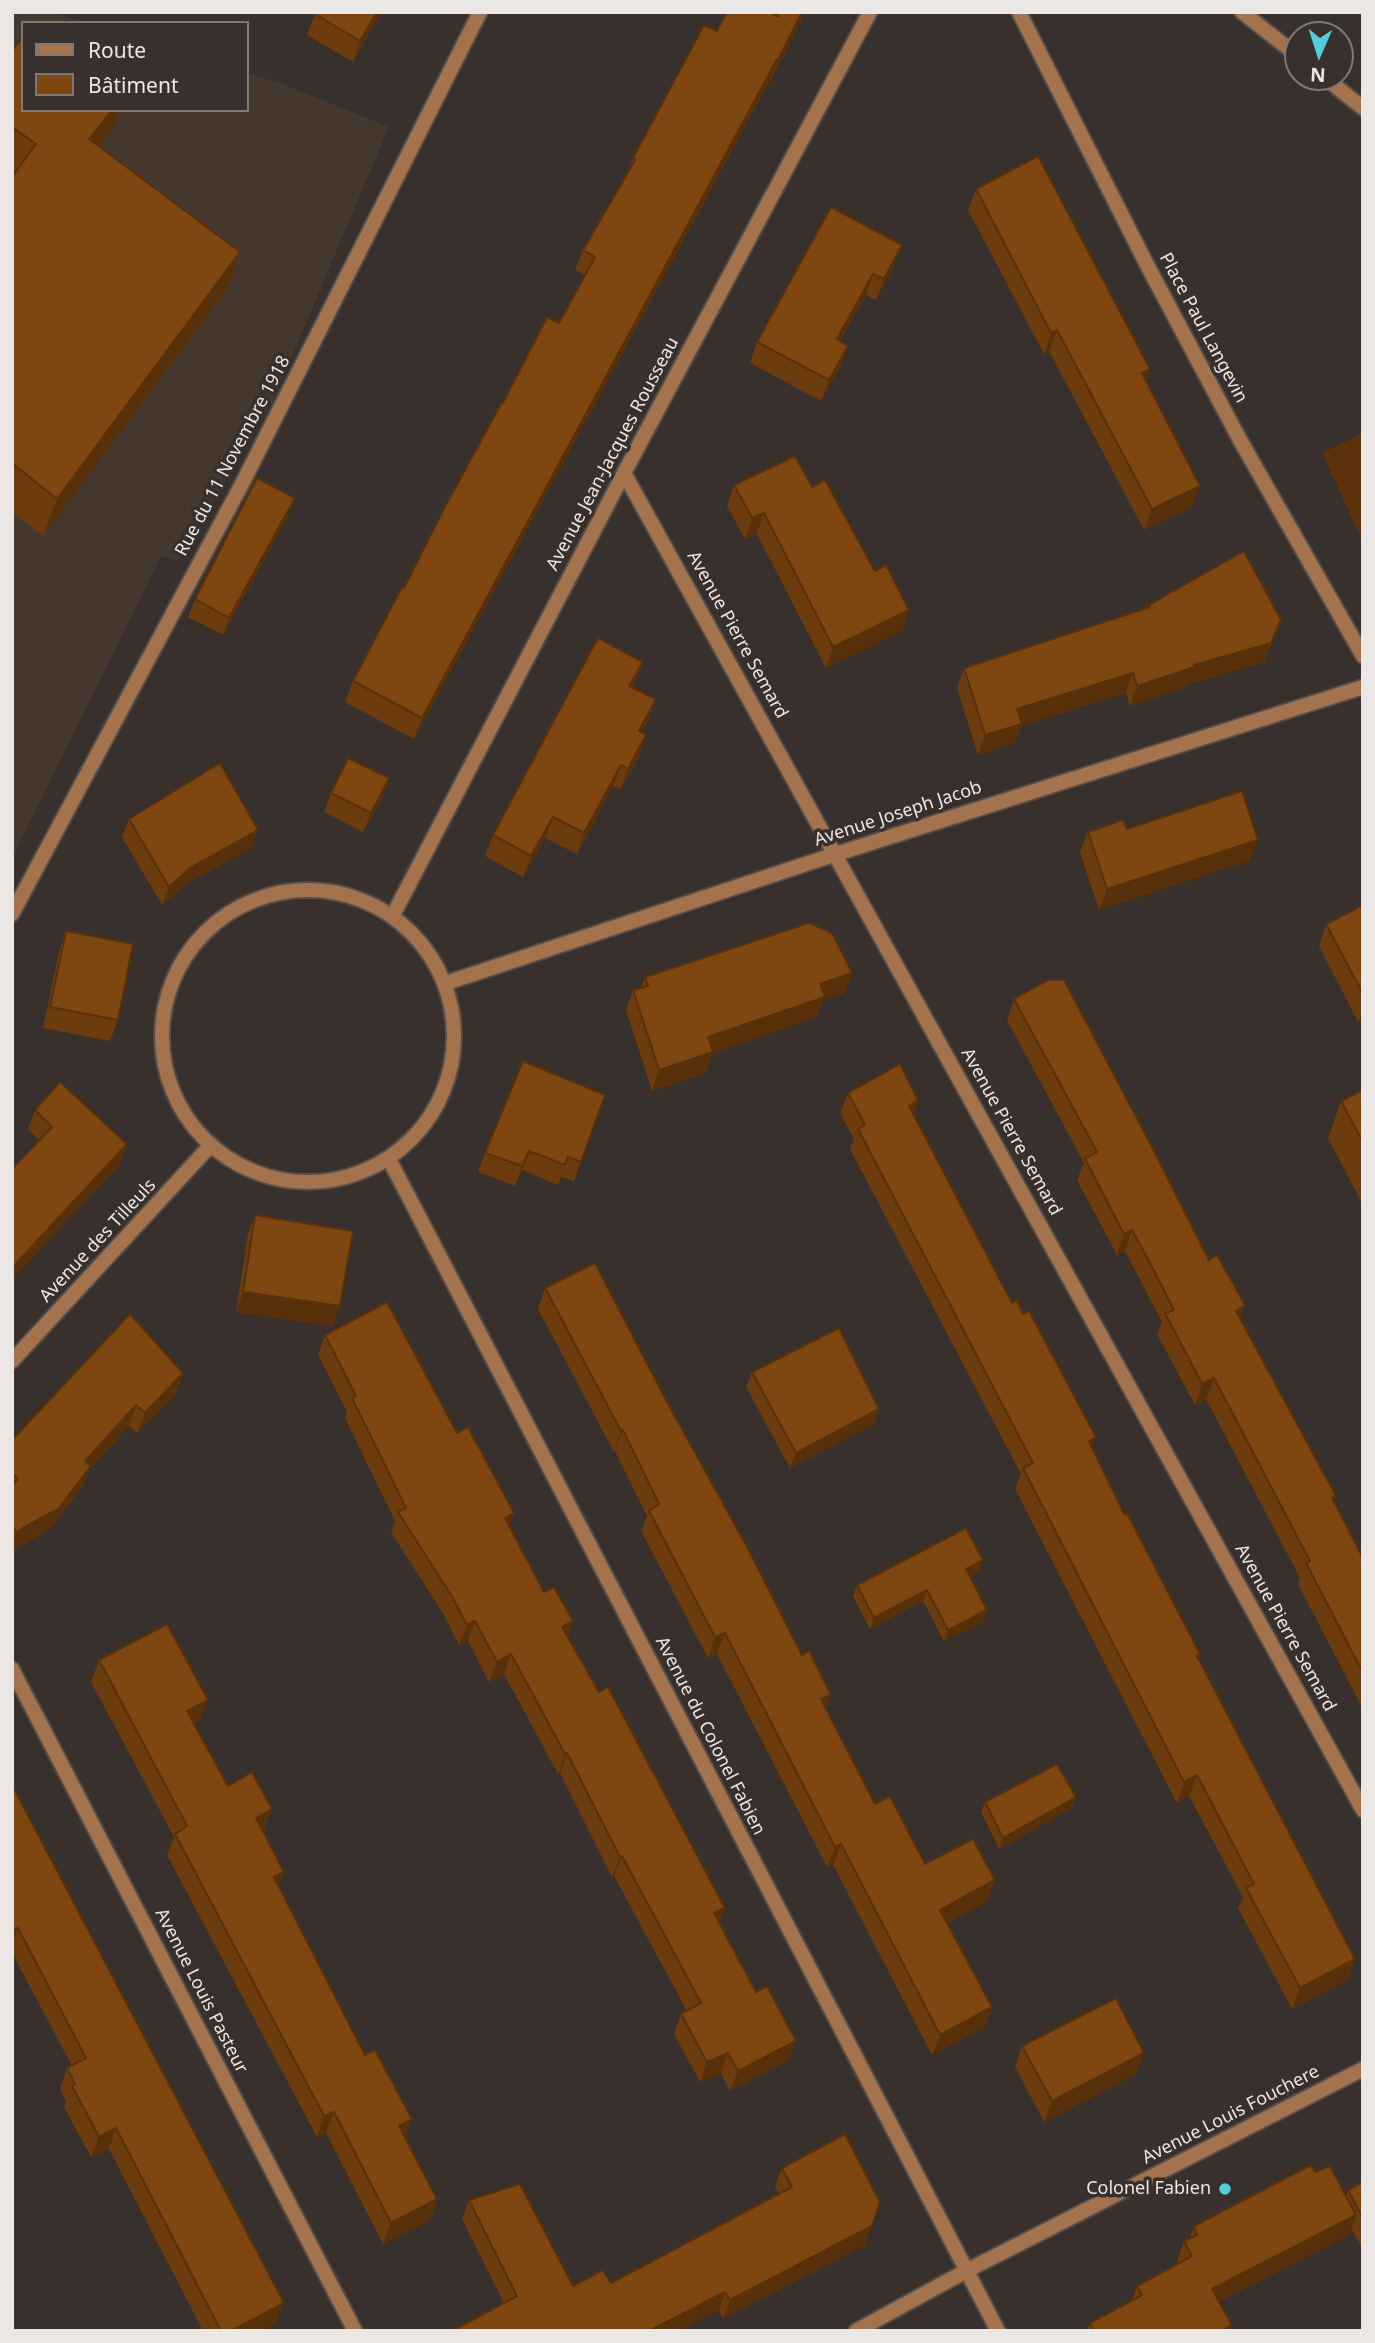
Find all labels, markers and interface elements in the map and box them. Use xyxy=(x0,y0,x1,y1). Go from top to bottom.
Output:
legend xyxy=(21,21,248,112)
north arrow xyxy=(1284,21,1354,91)
text: Route xyxy=(88,36,146,64)
text: N xyxy=(1310,62,1326,88)
text: Bâtiment xyxy=(88,71,178,99)
street label: Place Paul Langevin xyxy=(1154,249,1252,407)
street label: Avenue Jean-Jacques Rousseau xyxy=(542,334,684,574)
street label: Rue du 11 Novembre 1918 xyxy=(171,352,295,560)
street label: Avenue Pierre Semard xyxy=(682,548,792,722)
street label: Avenue Joseph Jacob xyxy=(811,777,985,851)
street label: Avenue Pierre Semard xyxy=(956,1045,1066,1219)
street label: Avenue des Tilleuls xyxy=(35,1175,161,1307)
street label: Avenue Pierre Semard xyxy=(1230,1541,1340,1715)
street label: Avenue du Colonel Fabien xyxy=(651,1633,769,1839)
street label: Avenue Louis Pasteur xyxy=(150,1905,252,2077)
street label: Avenue Louis Fouchere xyxy=(1139,2061,1323,2169)
place label: Colonel Fabien xyxy=(1086,2178,1211,2200)
marker: Colonel Fabien xyxy=(1217,2181,1233,2197)

